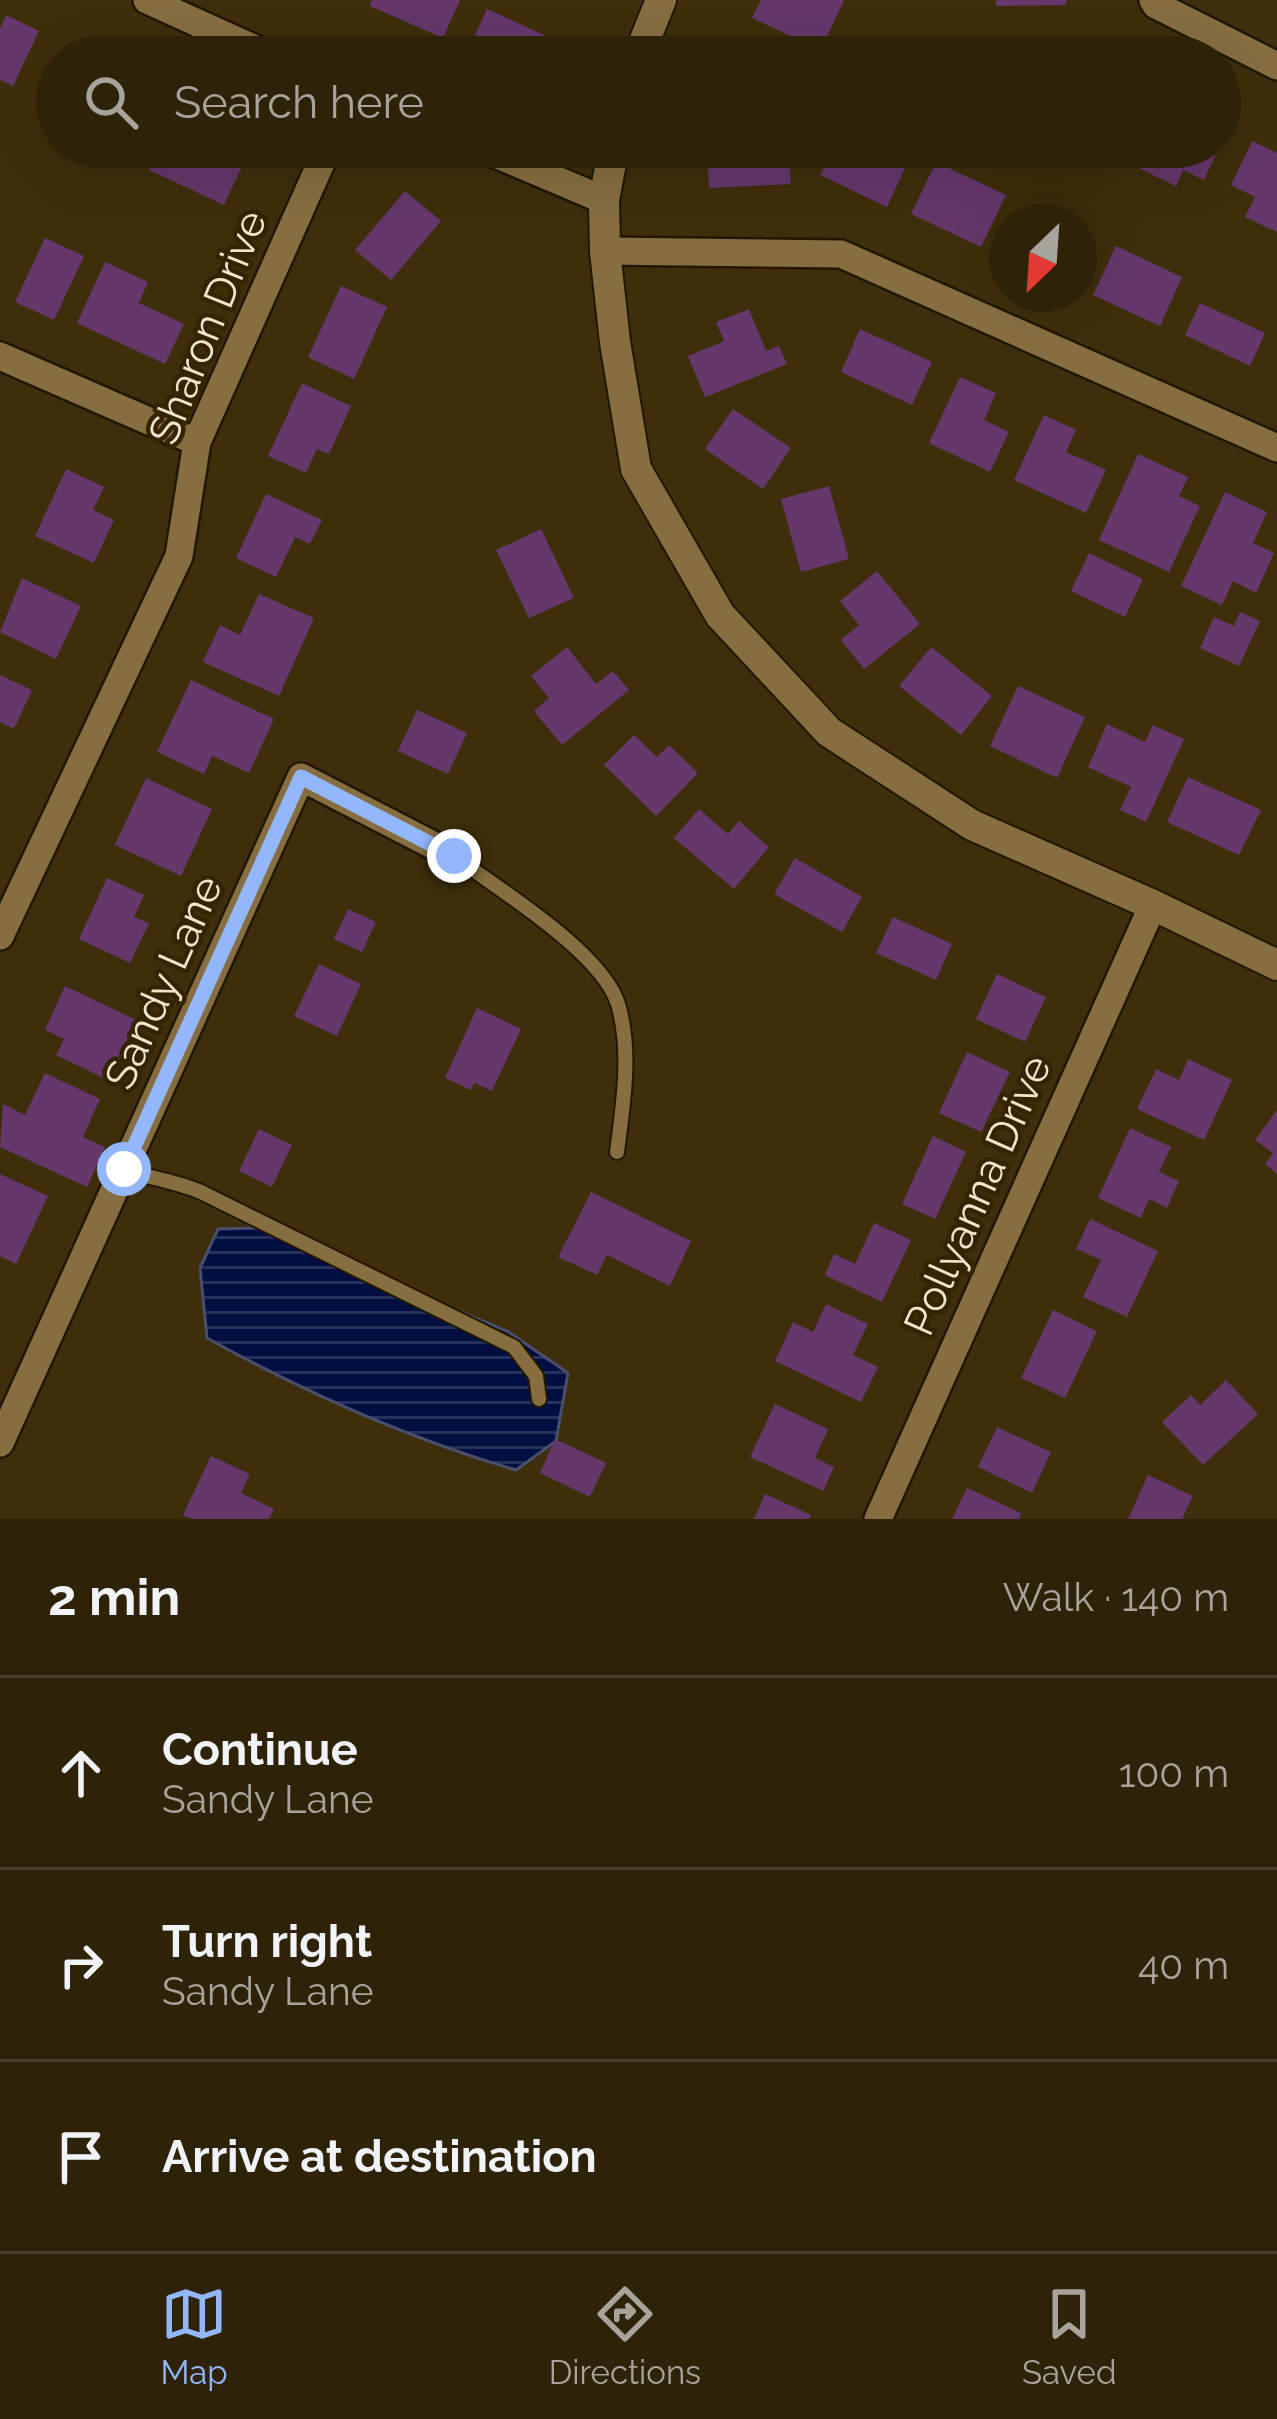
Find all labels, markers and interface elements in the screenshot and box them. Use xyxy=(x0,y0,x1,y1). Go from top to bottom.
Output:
search box xyxy=(36,36,1241,168)
icon: search xyxy=(78,69,144,135)
text: Search here xyxy=(174,76,424,129)
street label: Sharon Drive xyxy=(138,203,277,451)
north arrow xyxy=(989,204,1097,312)
route end xyxy=(427,829,481,883)
street label: Sandy Lane xyxy=(95,868,232,1096)
street label: Pollyanna Drive xyxy=(894,1048,1061,1343)
route start xyxy=(97,1142,151,1196)
text: 2 min xyxy=(48,1567,180,1627)
text: Walk · 140 m xyxy=(1003,1574,1229,1620)
text: Continue xyxy=(162,1723,358,1776)
icon: ahead xyxy=(48,1740,114,1806)
text: 100 m xyxy=(1119,1750,1229,1796)
text: Sandy Lane xyxy=(162,1776,374,1822)
text: Turn right xyxy=(162,1915,372,1968)
icon: right xyxy=(48,1932,114,1998)
text: 40 m xyxy=(1138,1942,1229,1988)
text: Sandy Lane xyxy=(162,1968,374,2014)
icon: arrive xyxy=(48,2124,114,2190)
text: Arrive at destination xyxy=(162,2130,597,2183)
tab: Map xyxy=(161,2281,228,2392)
tab: Directions xyxy=(549,2281,701,2392)
tab: Saved xyxy=(1022,2281,1116,2392)

